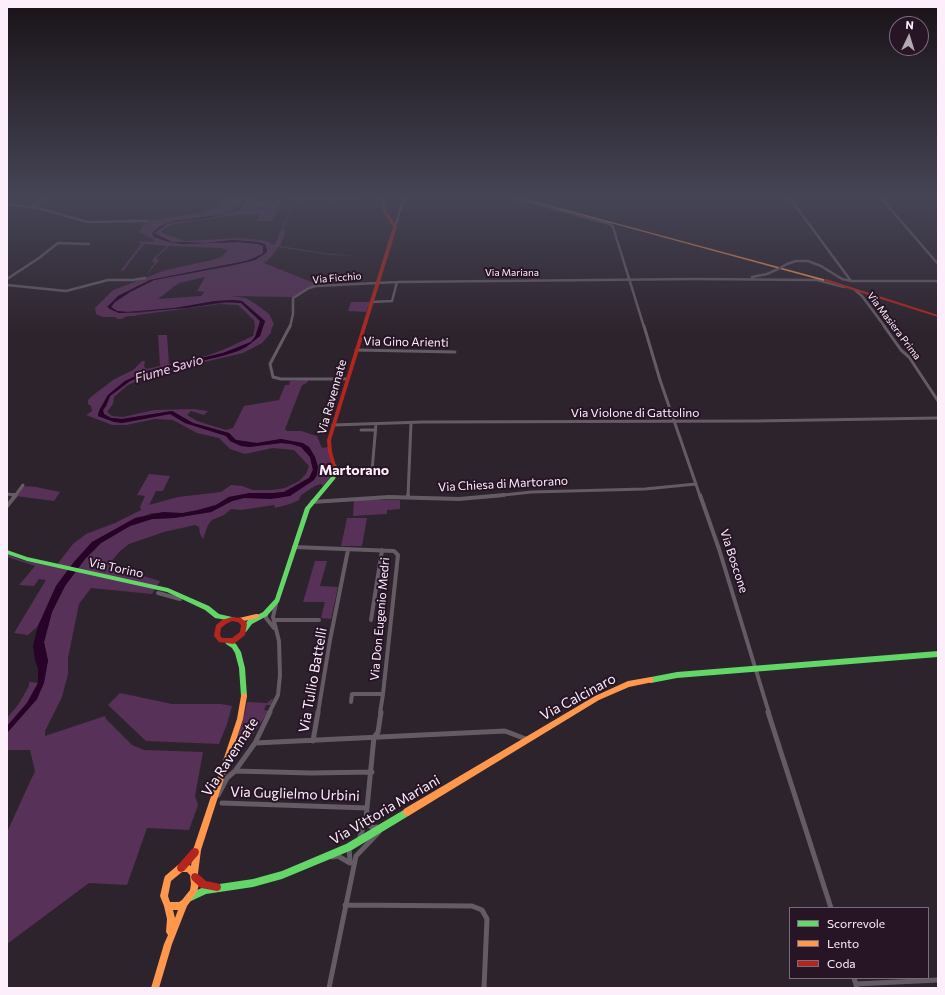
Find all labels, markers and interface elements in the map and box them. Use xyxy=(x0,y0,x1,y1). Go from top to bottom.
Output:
north arrow xyxy=(889,16,929,56)
text: N xyxy=(905,18,914,31)
street label: Via Mariana xyxy=(485,267,539,279)
street label: Via Ficchio xyxy=(312,270,362,286)
street label: Via Masiera Prima xyxy=(865,290,923,362)
street label: Via Gino Arienti xyxy=(363,334,449,350)
water label: Fiume Savio xyxy=(133,352,205,386)
street label: Via Ravennate xyxy=(314,358,350,436)
street label: Via Violone di Gattolino xyxy=(571,406,699,420)
district label: Martorano xyxy=(319,462,389,478)
street label: Via Chiesa di Martorano xyxy=(438,473,568,495)
street label: Via Boscone xyxy=(717,527,751,595)
street label: Via Torino xyxy=(87,555,145,581)
street label: Via Don Eugenio Medri xyxy=(367,557,393,681)
street label: Via Tullio Battelli xyxy=(295,626,331,734)
street label: Via Calcinaro xyxy=(537,670,619,724)
street label: Via Ravennate xyxy=(198,715,262,799)
street label: Via Vittoria Mariani xyxy=(327,772,443,848)
street label: Via Guglielmo Urbini xyxy=(230,783,360,805)
legend xyxy=(789,907,929,979)
text: Scorrevole xyxy=(827,916,885,930)
text: Lento xyxy=(827,936,859,950)
text: Coda xyxy=(827,956,856,970)

